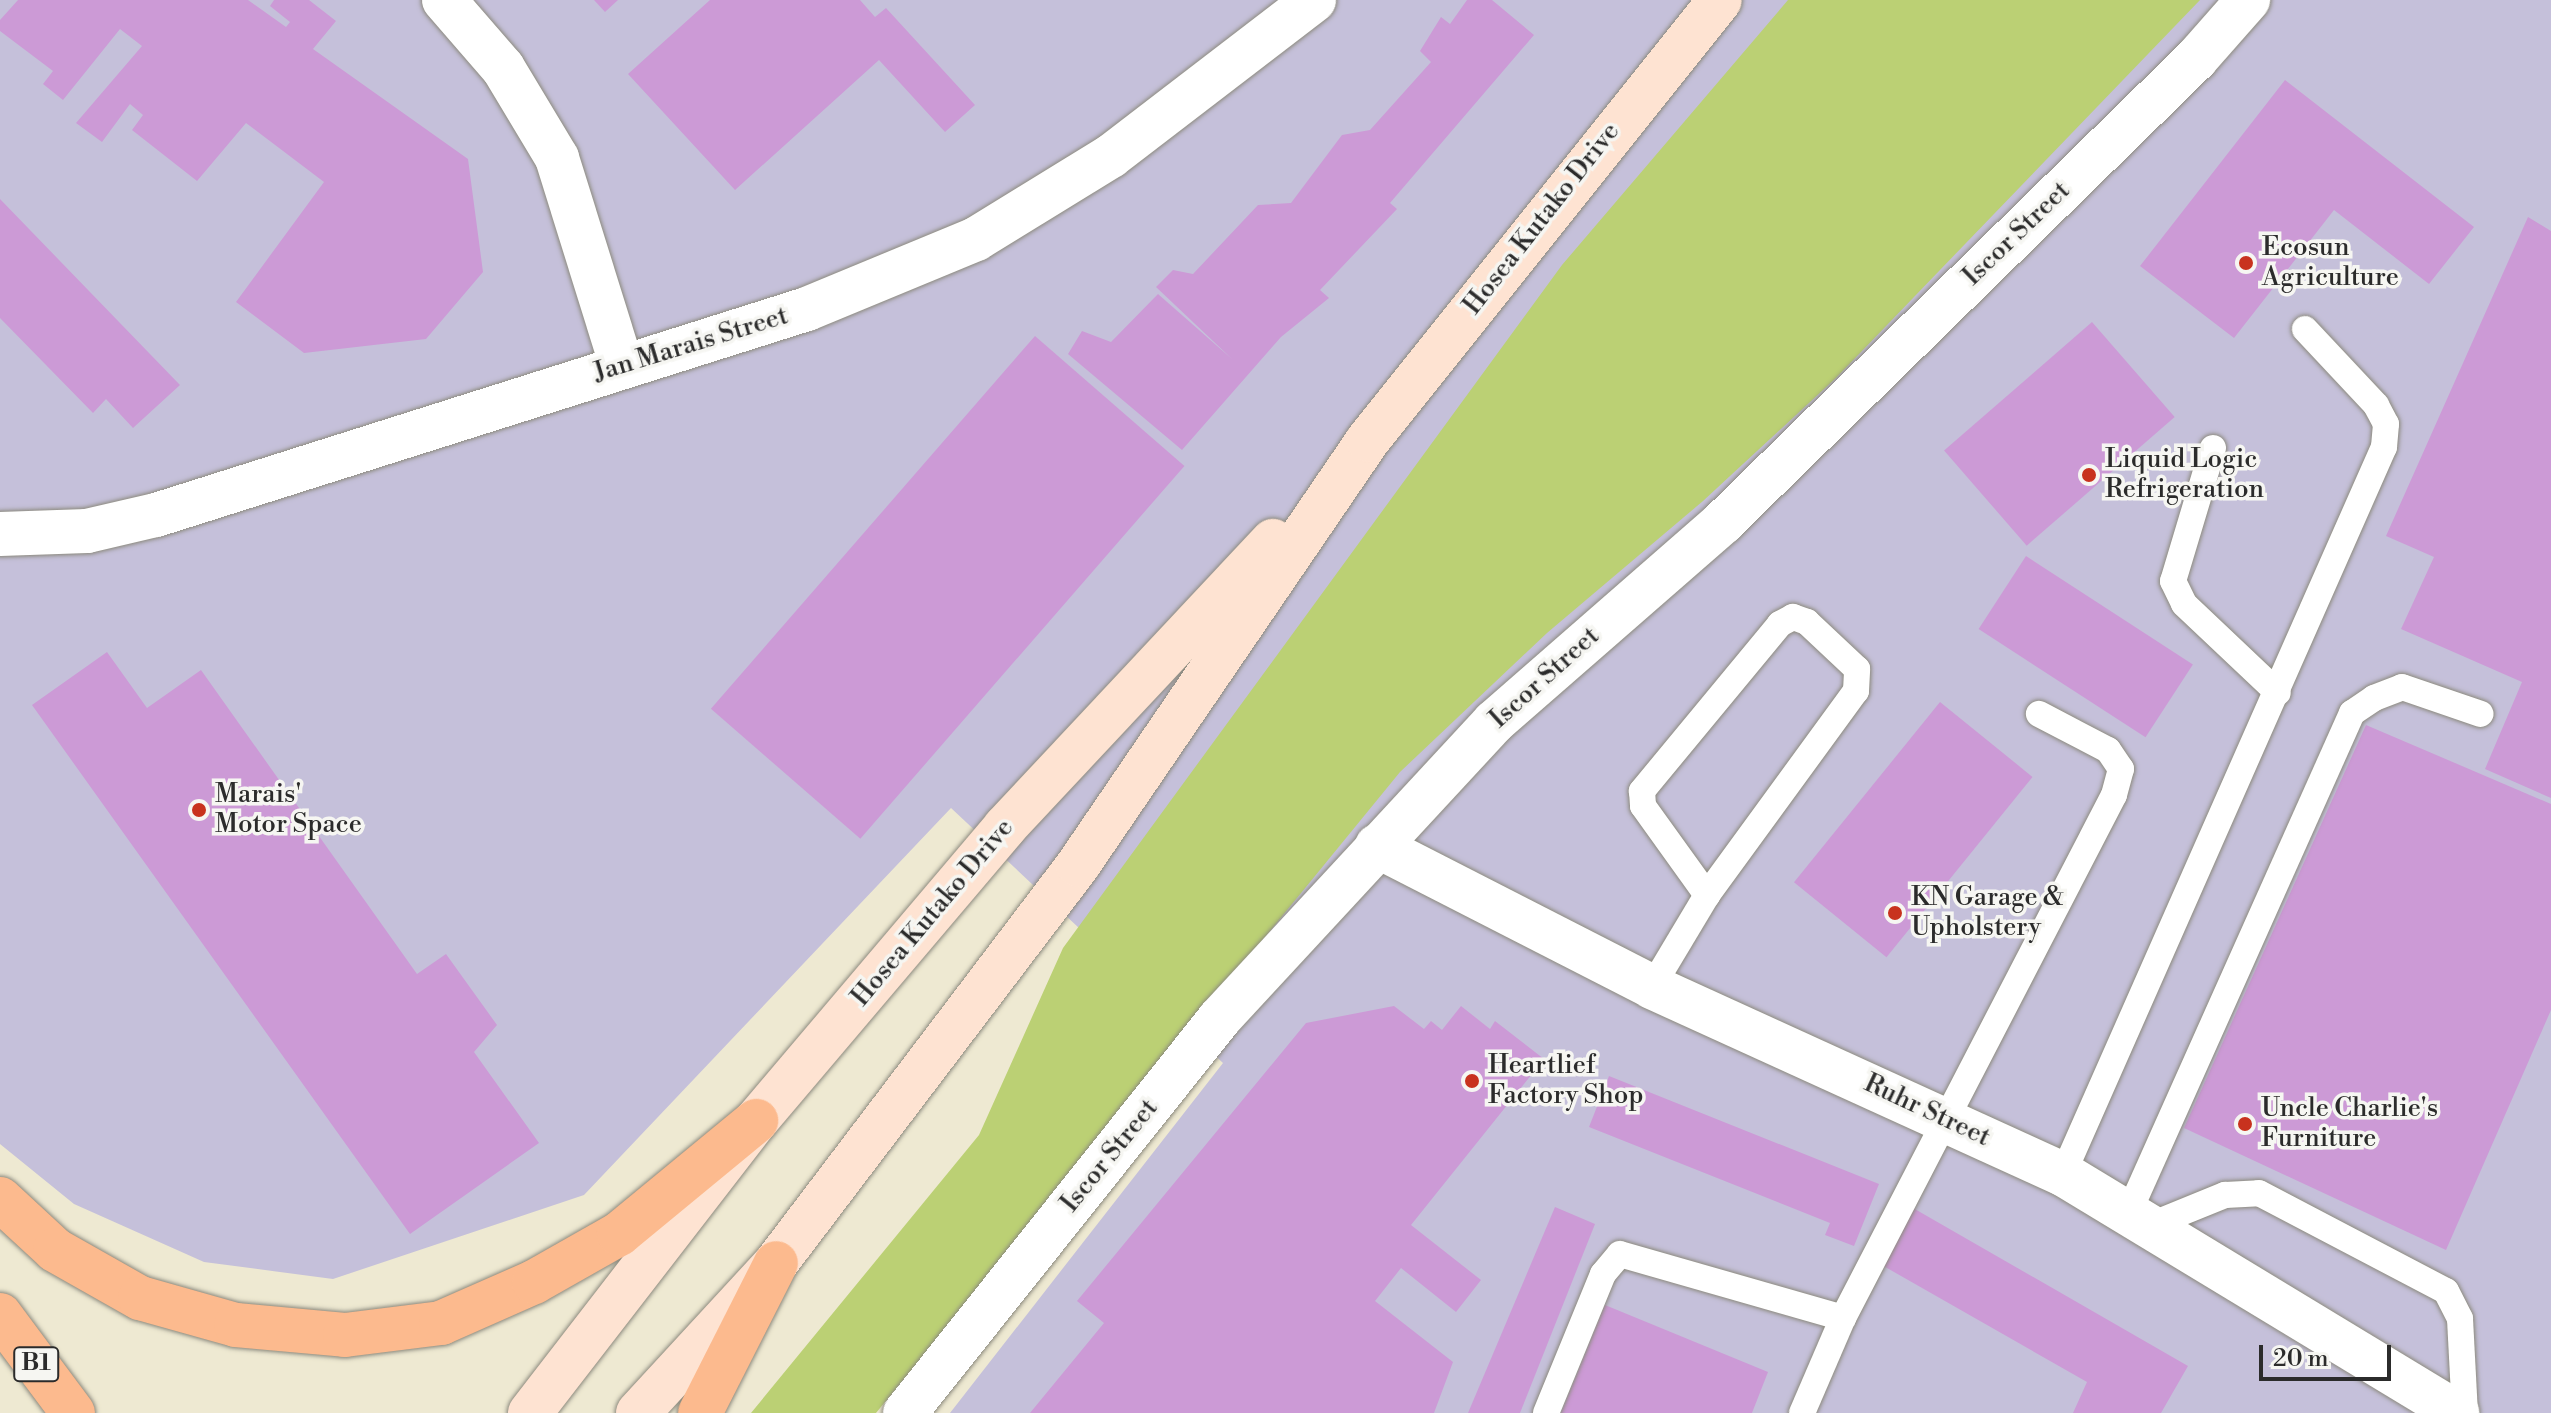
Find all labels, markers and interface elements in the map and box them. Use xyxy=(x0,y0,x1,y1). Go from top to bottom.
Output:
street label: Hosea Kutako Drive xyxy=(1457,117,1627,321)
street label: Iscor Street xyxy=(1957,175,2077,293)
place label: Ecosun Agriculture xyxy=(2262,232,2399,294)
marker: Ecosun Agriculture xyxy=(2237,254,2255,272)
street label: Jan Marais Street xyxy=(590,301,792,389)
place label: Liquid Logic Refrigeration xyxy=(2105,444,2264,506)
marker: Liquid Logic Refrigeration xyxy=(2080,466,2098,484)
street label: Iscor Street xyxy=(1484,621,1606,735)
place label: Marais' Motor Space xyxy=(215,779,362,840)
marker: Marais' Motor Space xyxy=(190,801,208,819)
street label: Hosea Kutako Drive xyxy=(846,813,1020,1013)
place label: KN Garage & Upholstery xyxy=(1911,882,2064,944)
marker: KN Garage & Upholstery xyxy=(1886,904,1904,922)
place label: Heartlief Factory Shop xyxy=(1488,1050,1643,1112)
street label: Ruhr Street xyxy=(1859,1068,1995,1154)
marker: Heartlief Factory Shop xyxy=(1463,1072,1481,1090)
street label: Iscor Street xyxy=(1055,1093,1165,1219)
place label: Uncle Charlie's Furniture xyxy=(2261,1093,2438,1154)
marker: Uncle Charlie's Furniture xyxy=(2236,1115,2254,1133)
scale bar xyxy=(2263,1329,2395,1379)
road number: B1 xyxy=(12,1344,60,1384)
text: 20 m xyxy=(2273,1344,2329,1374)

